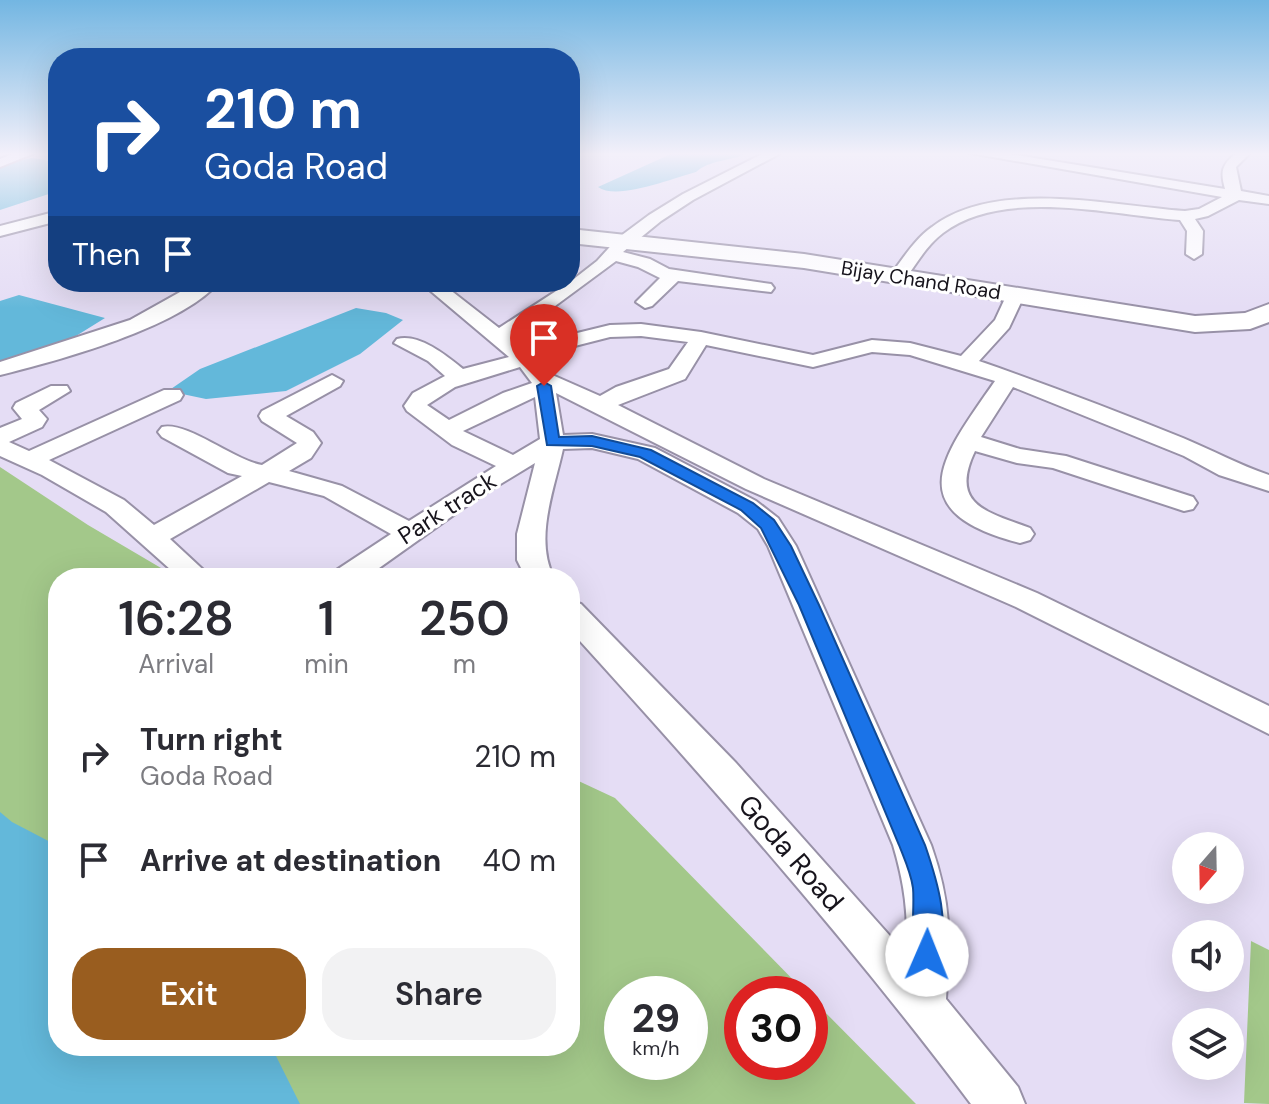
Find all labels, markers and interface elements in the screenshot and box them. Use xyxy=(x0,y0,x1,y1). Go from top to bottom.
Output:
text: 210 m xyxy=(204,72,362,145)
icon: right xyxy=(72,80,176,184)
text: Goda Road xyxy=(204,143,388,190)
icon: arrive xyxy=(156,232,200,276)
text: Then xyxy=(72,235,140,274)
street label: Bijay Chand Road xyxy=(839,255,1003,305)
pin xyxy=(510,304,578,386)
icon: arrive xyxy=(522,316,566,360)
street label: Park track xyxy=(392,465,502,551)
text: 16:28 xyxy=(118,587,234,650)
text: 1 xyxy=(318,587,335,650)
text: 250 xyxy=(419,587,510,650)
text: Arrival xyxy=(138,647,214,681)
text: min xyxy=(304,647,349,681)
text: m xyxy=(453,647,476,681)
text: Turn right xyxy=(140,720,283,759)
icon: right xyxy=(72,734,116,778)
text: 210 m xyxy=(474,737,556,776)
text: Goda Road xyxy=(140,759,273,793)
street label: Goda Road xyxy=(730,787,852,919)
north arrow xyxy=(1172,832,1244,904)
map controls xyxy=(1172,832,1244,1080)
icon: arrive xyxy=(72,838,116,882)
text: Arrive at destination xyxy=(140,841,441,880)
text: 40 m xyxy=(483,841,556,880)
position arrow xyxy=(885,913,969,997)
button: sound xyxy=(1172,920,1244,992)
button: Exit xyxy=(72,948,306,1040)
button: Share xyxy=(322,948,556,1040)
speed limit sign: 30 xyxy=(724,976,828,1080)
text: 29 xyxy=(632,992,680,1044)
button: layers xyxy=(1172,1008,1244,1080)
text: km/h xyxy=(632,1035,680,1061)

